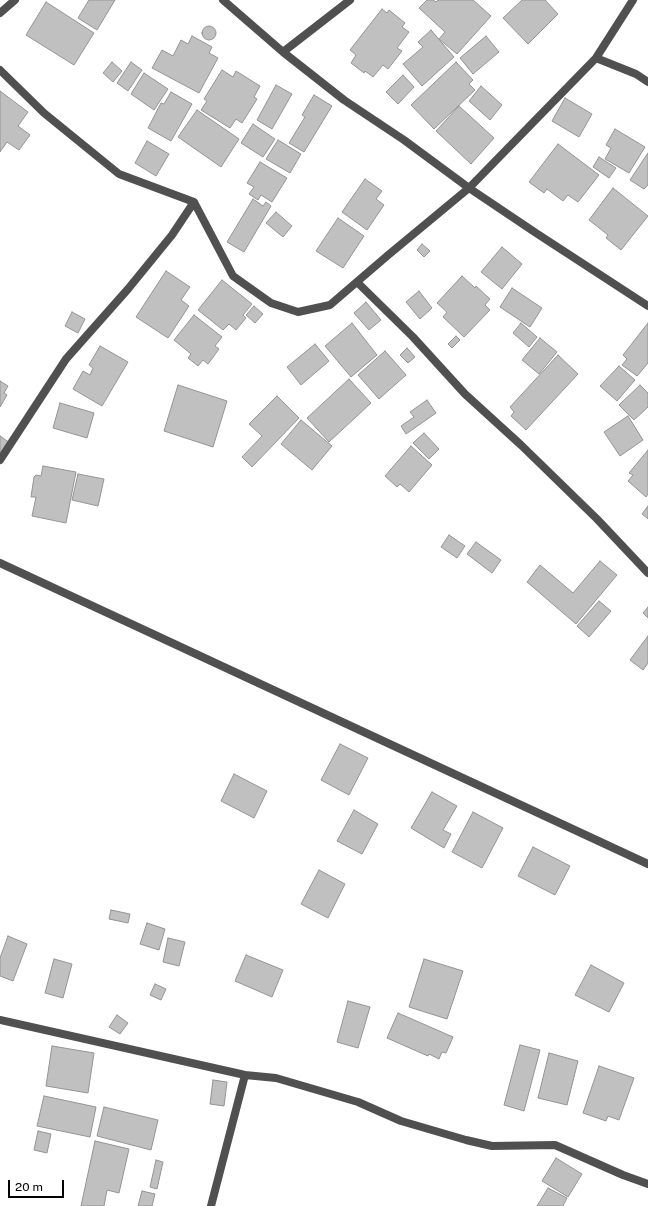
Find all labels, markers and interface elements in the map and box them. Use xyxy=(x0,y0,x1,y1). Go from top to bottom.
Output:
scale bar xyxy=(10,1172,66,1198)
text: 20 m xyxy=(15,1180,43,1194)

